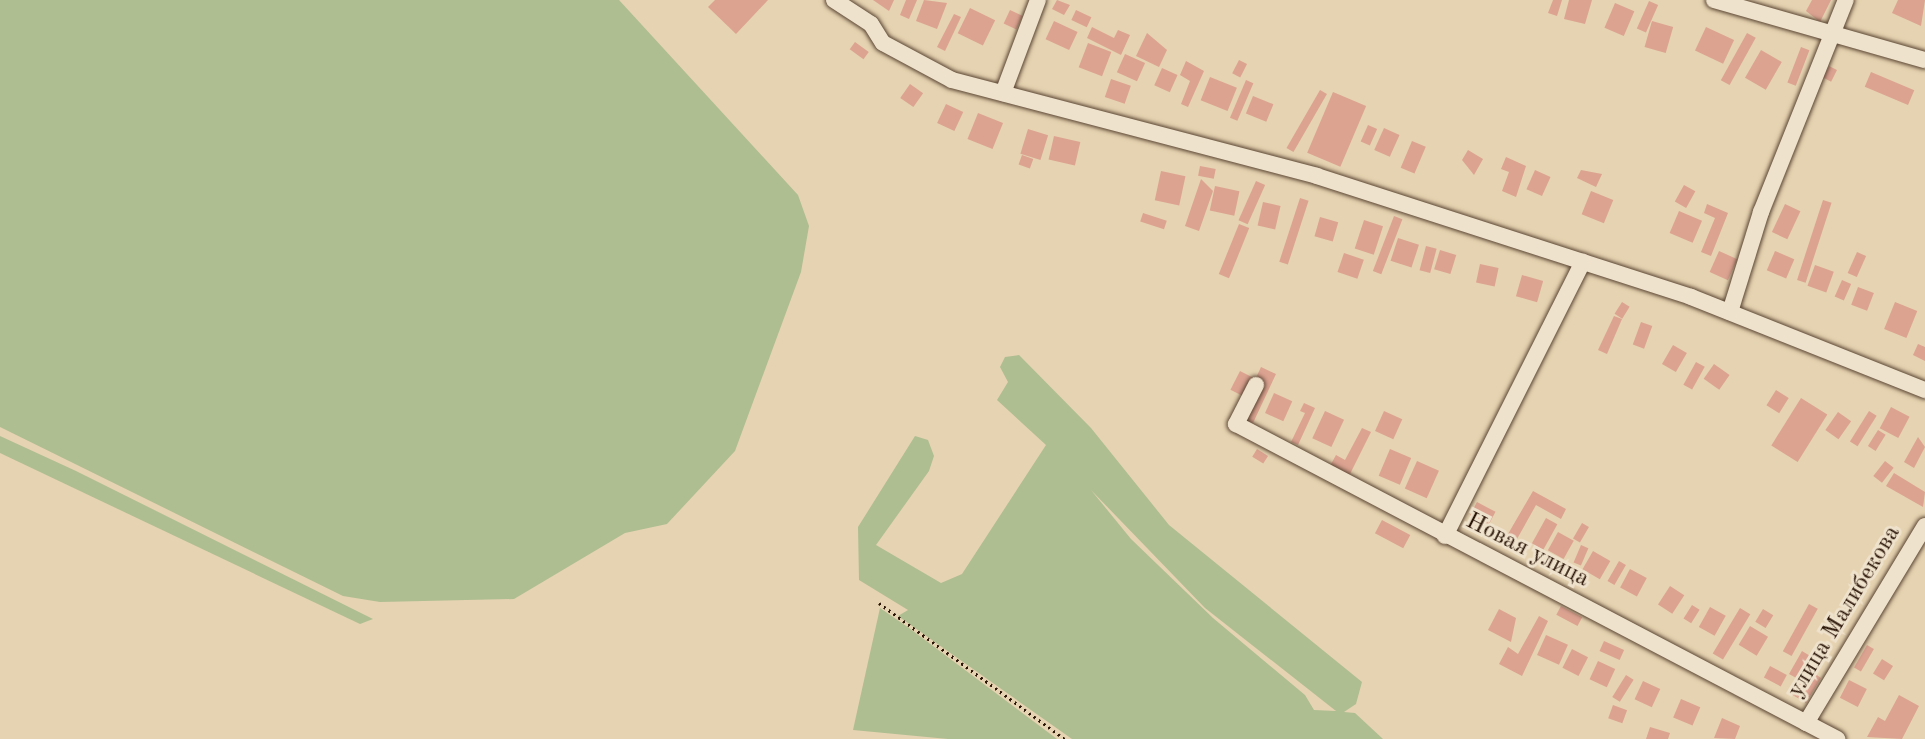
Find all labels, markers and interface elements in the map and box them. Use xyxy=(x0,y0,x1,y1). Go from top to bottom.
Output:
street label: Новая улица xyxy=(1460,508,1594,594)
street label: улица Малибекова xyxy=(1782,521,1908,703)

